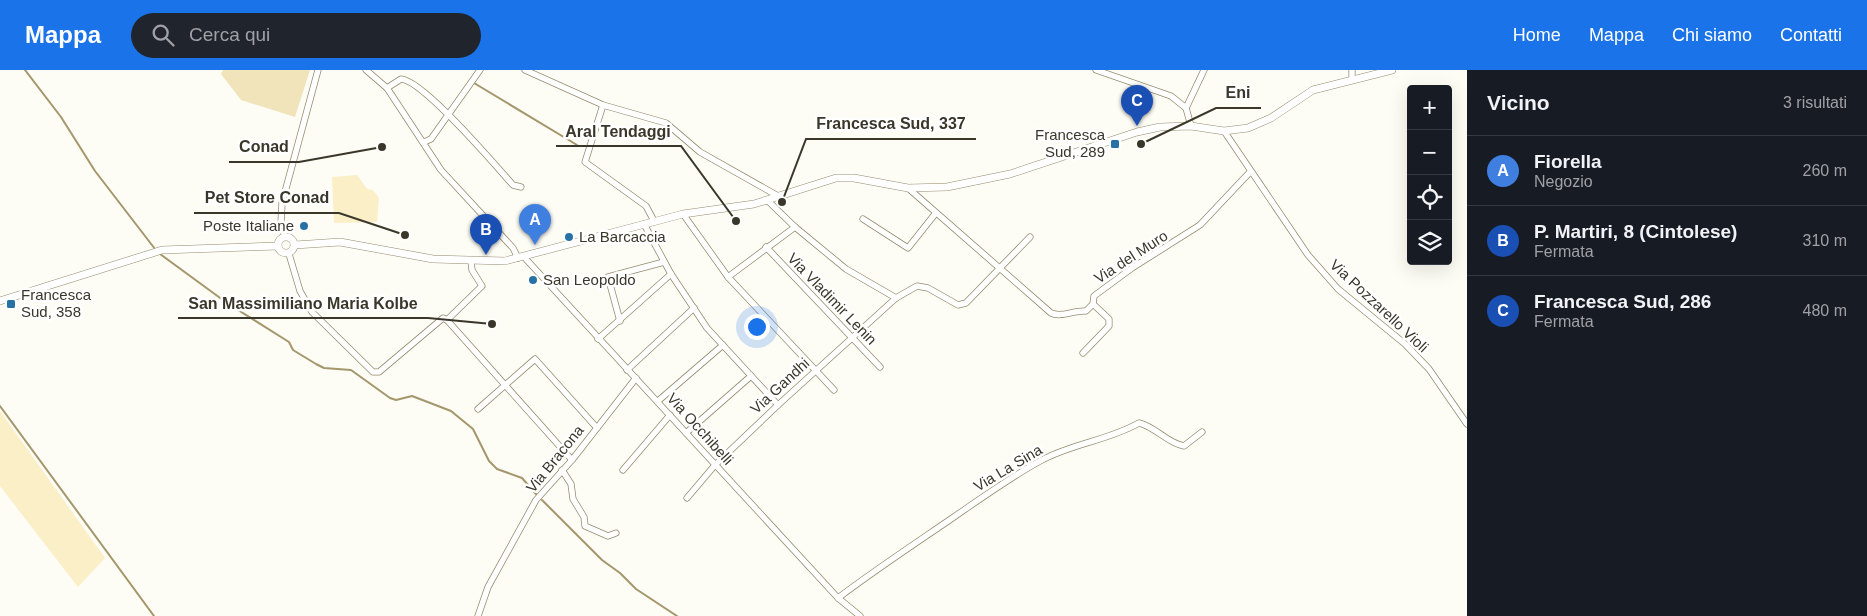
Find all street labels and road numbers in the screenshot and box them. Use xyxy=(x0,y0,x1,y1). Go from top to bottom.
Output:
street label: Via del Muro xyxy=(1091,227,1171,287)
street label: Via Vladimir Lenin xyxy=(784,249,880,348)
street label: Via Pozzarello Violi xyxy=(1327,256,1432,355)
street label: Via Gandhi xyxy=(747,354,812,417)
street label: Via Occhibelli xyxy=(664,389,737,468)
street label: Via Bracona xyxy=(522,421,587,496)
street label: Via La Sina xyxy=(971,440,1045,495)

